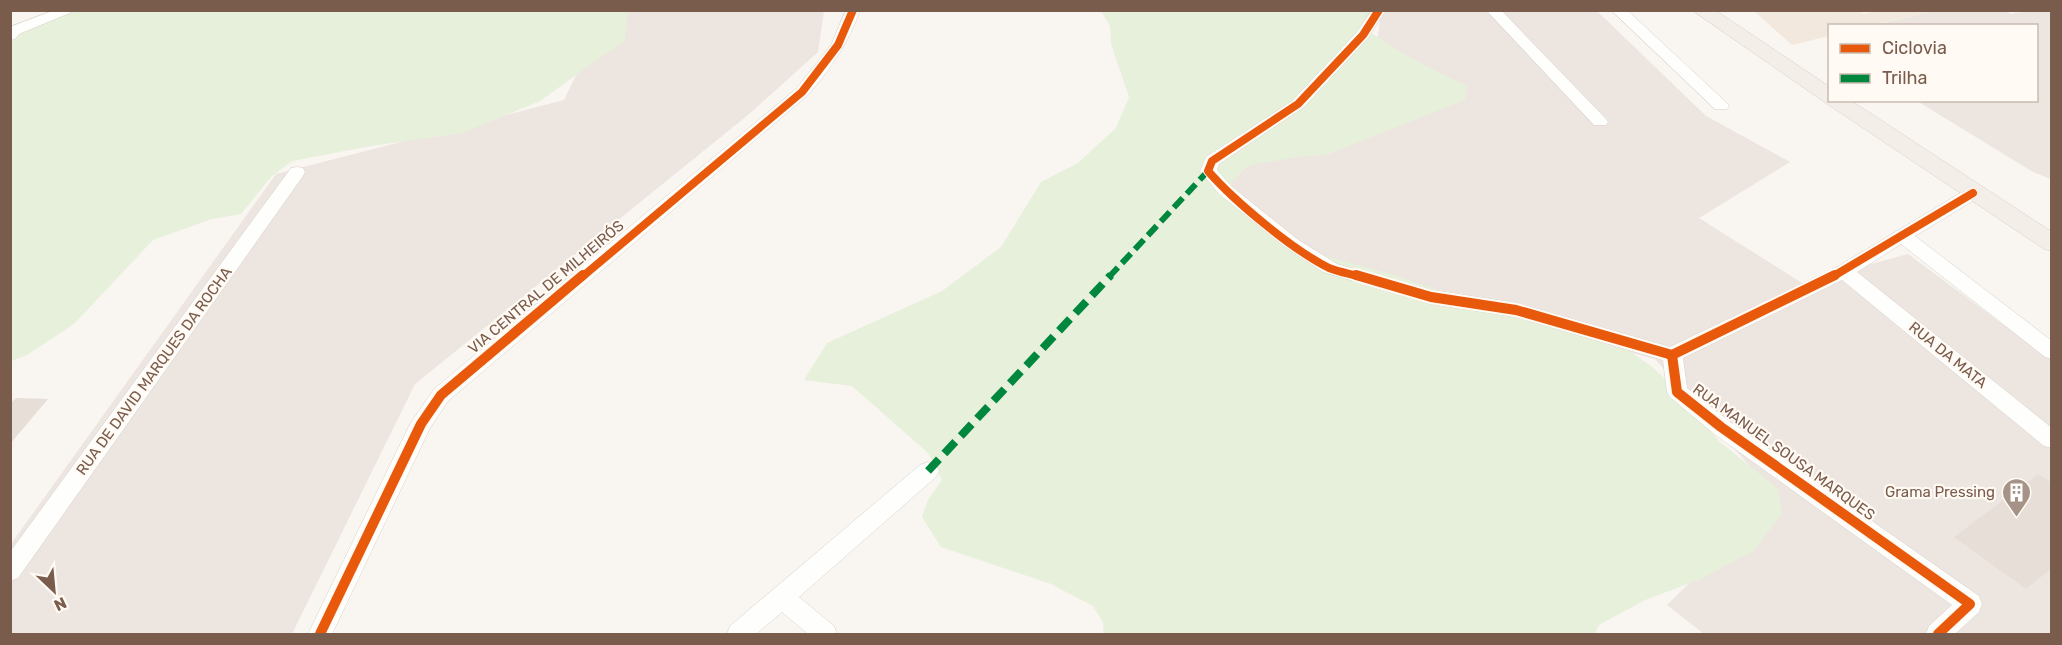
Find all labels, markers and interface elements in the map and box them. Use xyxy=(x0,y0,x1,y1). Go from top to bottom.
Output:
legend xyxy=(1828,24,2038,102)
text: Ciclovia xyxy=(1882,37,1947,59)
text: Trilha xyxy=(1882,67,1927,89)
street label: VIA CENTRAL DE MILHEIRÓS xyxy=(464,217,628,357)
street label: RUA DE DAVID MARQUES DA ROCHA xyxy=(72,263,236,479)
street label: RUA DA MATA xyxy=(1905,318,1991,392)
street label: RUA MANUEL SOUSA MARQUES xyxy=(1689,380,1879,524)
building icon: Grama Pressing xyxy=(2000,476,2032,518)
place label: Grama Pressing xyxy=(1885,483,1995,501)
north arrow xyxy=(24,561,84,621)
text: N xyxy=(51,593,70,615)

